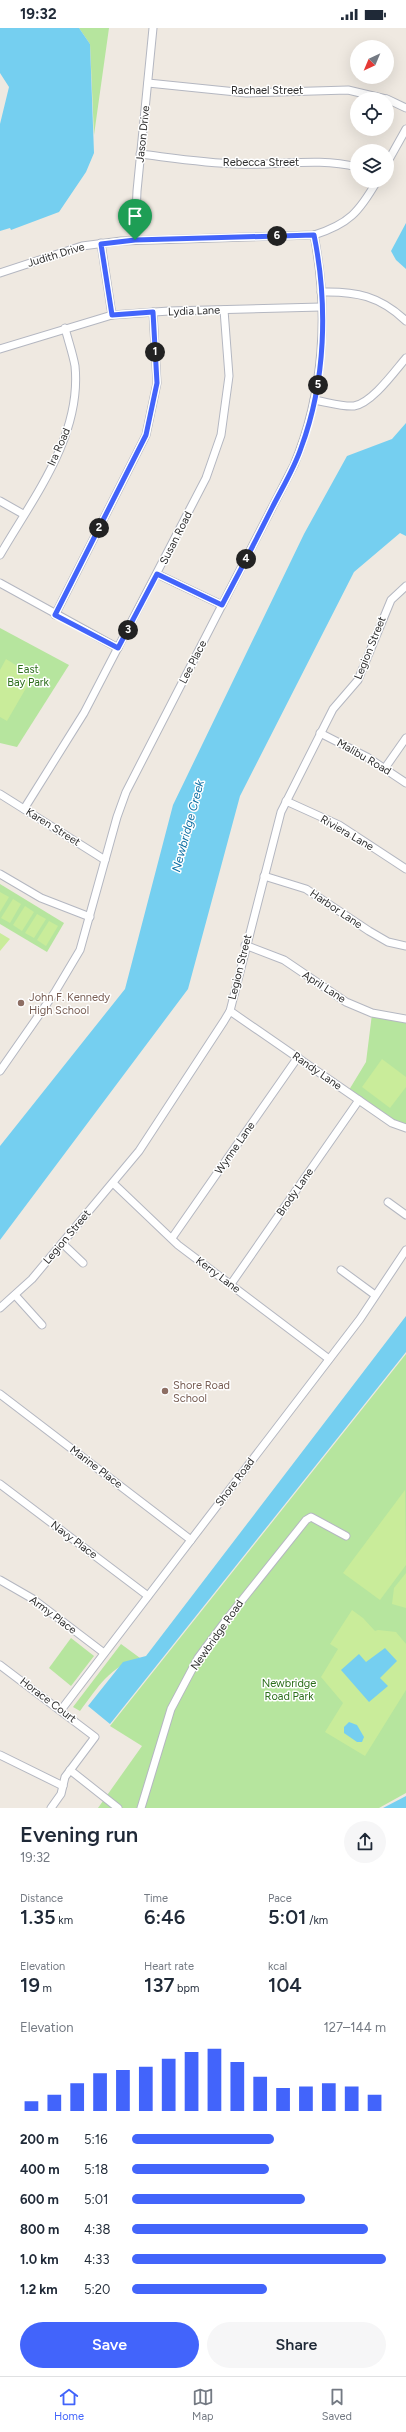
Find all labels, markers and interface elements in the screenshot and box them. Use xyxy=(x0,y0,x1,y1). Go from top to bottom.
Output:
text: 19:32 xyxy=(20,5,57,23)
north arrow xyxy=(350,40,394,84)
map controls xyxy=(350,40,394,188)
street label: Rachael Street xyxy=(231,84,303,97)
button: locate xyxy=(350,92,394,136)
street label: Jason Drive xyxy=(134,105,152,163)
button: layers xyxy=(350,144,394,188)
street label: Rebecca Street xyxy=(223,156,299,169)
pin xyxy=(118,199,152,240)
icon: arrive xyxy=(124,205,146,227)
pin: 6 xyxy=(267,226,287,246)
text: 6 xyxy=(274,229,280,242)
street label: Judith Drive xyxy=(26,240,86,270)
street label: Lydia Lane xyxy=(168,304,220,318)
pin: 1 xyxy=(145,342,165,362)
text: 1 xyxy=(153,345,157,358)
pin: 5 xyxy=(308,375,328,395)
text: 5 xyxy=(315,378,321,391)
street label: Ira Road xyxy=(45,426,73,468)
street label: Susan Road xyxy=(157,509,195,567)
pin: 2 xyxy=(89,518,109,538)
text: 2 xyxy=(96,521,102,534)
pin: 4 xyxy=(236,549,256,569)
text: 4 xyxy=(243,552,249,565)
street label: Legion Street xyxy=(351,615,389,681)
pin: 3 xyxy=(118,620,138,640)
text: 3 xyxy=(125,623,131,636)
street label: Lee Place xyxy=(177,638,209,686)
park label: East Bay Park xyxy=(7,663,49,689)
street label: Malibu Road xyxy=(335,736,393,778)
water label: Newbridge Creek xyxy=(169,777,207,873)
street label: Karen Street xyxy=(23,805,83,849)
street label: Riviera Lane xyxy=(318,813,376,853)
street label: Harbor Lane xyxy=(307,887,365,931)
street label: Legion Street xyxy=(226,933,254,1001)
street label: April Lane xyxy=(300,968,348,1006)
place label: John F. Kennedy High School xyxy=(29,991,110,1017)
marker: John F. Kennedy High School xyxy=(16,998,26,1008)
street label: Randy Lane xyxy=(290,1049,344,1093)
street label: Wynne Lane xyxy=(212,1119,258,1177)
street label: Brody Lane xyxy=(274,1166,316,1218)
street label: Legion Street xyxy=(41,1207,93,1267)
street label: Kerry Lane xyxy=(193,1254,243,1296)
place label: Shore Road School xyxy=(173,1379,230,1405)
marker: Shore Road School xyxy=(160,1386,170,1396)
street label: Marine Place xyxy=(67,1443,125,1491)
street label: Shore Road xyxy=(213,1455,257,1509)
street label: Navy Place xyxy=(48,1518,100,1562)
street label: Army Place xyxy=(27,1593,79,1637)
street label: Newbridge Road xyxy=(188,1597,246,1673)
street label: Horace Court xyxy=(17,1675,79,1725)
park label: Newbridge Road Park xyxy=(262,1677,316,1703)
text: Evening run xyxy=(20,1821,138,1848)
button: share xyxy=(344,1821,386,1863)
text: 19:32 xyxy=(20,1850,50,1865)
text: Distance xyxy=(20,1892,63,1905)
text: Time xyxy=(144,1892,168,1905)
text: Pace xyxy=(268,1892,292,1905)
text: 1.35 xyxy=(20,1905,56,1929)
text: 6:46 xyxy=(144,1905,185,1929)
text: 5:01 xyxy=(268,1905,306,1929)
text: km xyxy=(56,1914,73,1927)
text: /km xyxy=(306,1914,328,1927)
text: Elevation xyxy=(20,1960,65,1973)
text: Heart rate xyxy=(144,1960,194,1973)
text: kcal xyxy=(268,1960,287,1973)
text: 19 xyxy=(20,1973,40,1997)
text: 137 xyxy=(144,1973,174,1997)
text: 104 xyxy=(268,1973,302,1997)
text: m xyxy=(40,1982,52,1995)
text: bpm xyxy=(174,1982,199,1995)
text: Elevation xyxy=(20,2020,73,2035)
text: 127–144 m xyxy=(323,2020,386,2035)
text: 200 m xyxy=(20,2132,59,2147)
text: 5:16 xyxy=(84,2132,108,2147)
text: 400 m xyxy=(20,2162,60,2177)
text: 5:18 xyxy=(84,2162,108,2177)
text: 600 m xyxy=(20,2192,59,2207)
text: 5:01 xyxy=(84,2192,108,2207)
text: 800 m xyxy=(20,2222,59,2237)
text: 4:38 xyxy=(84,2222,110,2237)
text: 1.0 km xyxy=(20,2252,59,2267)
text: 4:33 xyxy=(84,2252,110,2267)
text: 1.2 km xyxy=(20,2282,58,2297)
text: 5:20 xyxy=(84,2282,110,2297)
button: Save xyxy=(20,2322,199,2368)
button: Share xyxy=(207,2322,386,2368)
tab: Home xyxy=(54,2386,84,2423)
tab: Map xyxy=(192,2386,214,2423)
tab: Saved xyxy=(322,2386,352,2423)

